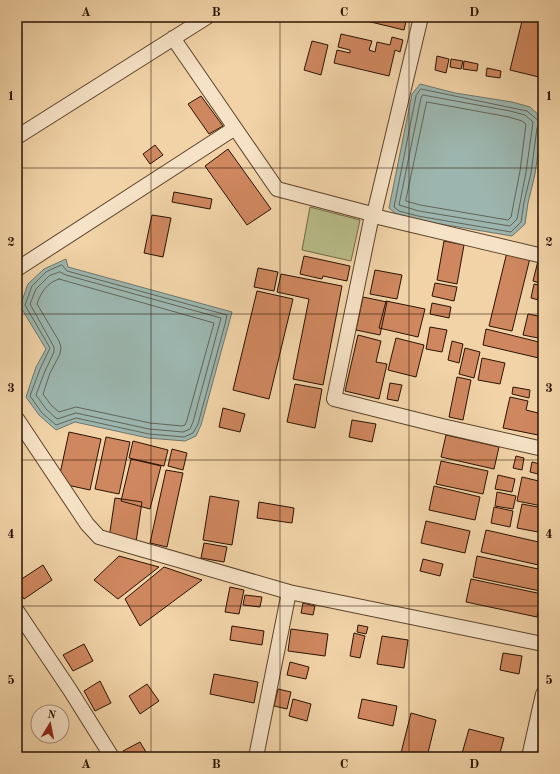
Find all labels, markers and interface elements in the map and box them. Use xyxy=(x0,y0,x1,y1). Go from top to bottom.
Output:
text: A xyxy=(81,6,91,19)
text: B xyxy=(211,6,221,19)
text: C xyxy=(340,6,348,19)
text: D xyxy=(469,6,479,19)
text: 1 xyxy=(7,90,15,103)
text: 1 xyxy=(545,90,553,103)
text: 2 xyxy=(7,236,15,249)
text: 2 xyxy=(545,236,553,249)
text: 3 xyxy=(7,382,15,395)
text: 3 xyxy=(545,382,553,395)
text: 4 xyxy=(7,528,15,541)
text: 4 xyxy=(545,528,553,541)
text: 5 xyxy=(7,674,15,687)
text: 5 xyxy=(545,674,553,687)
north arrow xyxy=(30,704,70,744)
text: N xyxy=(46,709,57,722)
text: A xyxy=(81,758,91,771)
text: B xyxy=(211,758,221,771)
text: C xyxy=(340,758,348,771)
text: D xyxy=(469,758,479,771)

